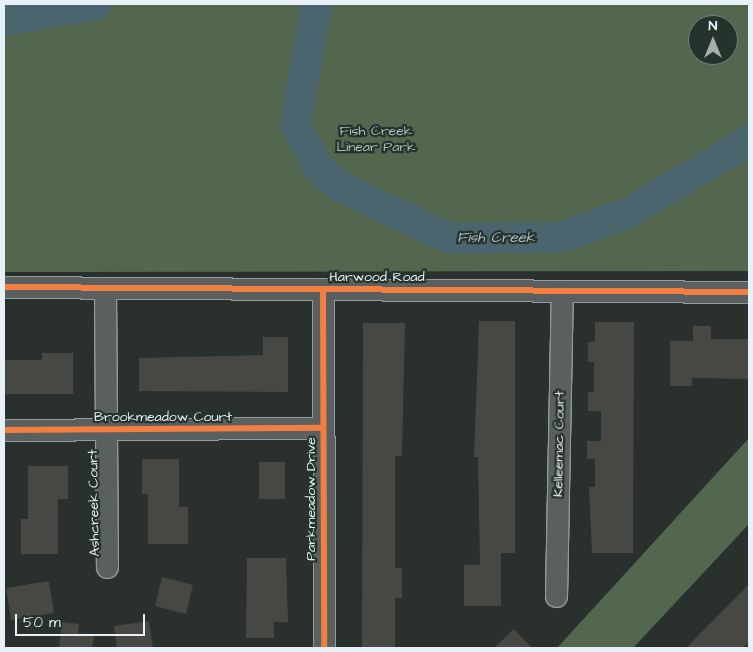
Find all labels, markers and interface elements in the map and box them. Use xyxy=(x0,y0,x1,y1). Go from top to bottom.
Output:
north arrow xyxy=(688,15,738,65)
text: N xyxy=(709,16,717,36)
park label: Fish Creek Linear Park xyxy=(336,123,416,156)
water label: Fish Creek xyxy=(457,229,535,247)
street label: Harwood Road xyxy=(329,269,425,285)
street label: Kelleemac Court xyxy=(550,391,568,497)
street label: Brookmeadow Court xyxy=(94,409,232,425)
street label: Parkmeadow Drive xyxy=(303,437,319,561)
street label: Ashcreek Court xyxy=(85,449,103,557)
scale bar xyxy=(18,604,148,636)
text: 50 m xyxy=(23,612,61,633)

